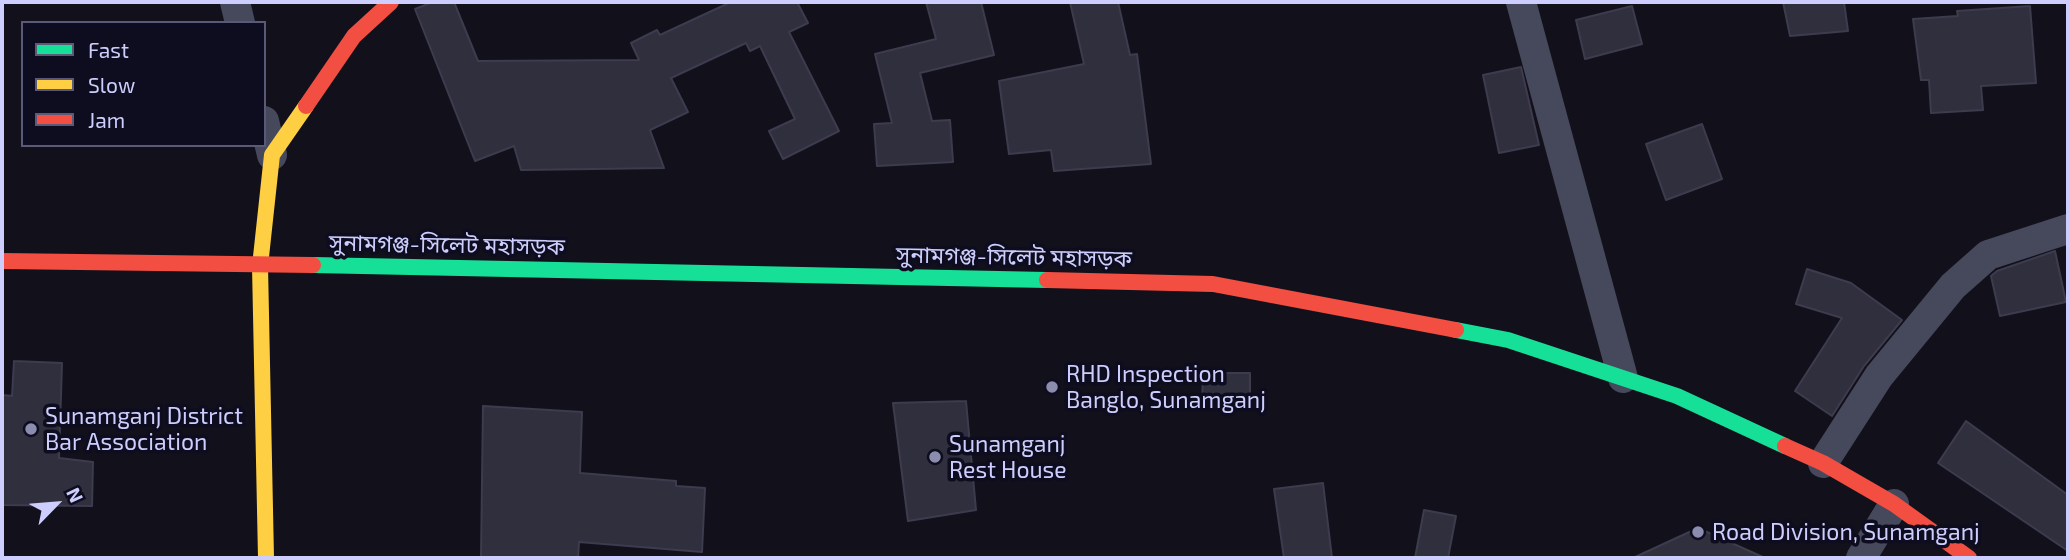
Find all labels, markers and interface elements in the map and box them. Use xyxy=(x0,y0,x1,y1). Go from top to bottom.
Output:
legend xyxy=(21,21,266,147)
text: Fast xyxy=(88,37,129,62)
text: Slow xyxy=(88,72,135,97)
text: Jam xyxy=(88,107,125,132)
street label: সুনামগঞ্জ-সিলেট মহাসড়ক xyxy=(329,229,565,261)
street label: সুনামগঞ্জ-সিলেট মহাসড়ক xyxy=(896,241,1132,273)
place label: RHD Inspection Banglo, Sunamganj xyxy=(1066,360,1266,414)
marker: RHD Inspection Banglo, Sunamganj xyxy=(1044,379,1060,395)
place label: Sunamganj District Bar Association xyxy=(45,402,243,456)
marker: Sunamganj District Bar Association xyxy=(23,421,39,437)
place label: Sunamganj Rest House xyxy=(949,430,1067,484)
marker: Sunamganj Rest House xyxy=(927,449,943,465)
north arrow xyxy=(21,469,91,539)
text: N xyxy=(62,484,89,506)
place label: Road Division, Sunamganj xyxy=(1712,518,1980,546)
marker: Road Division, Sunamganj xyxy=(1690,524,1706,540)

